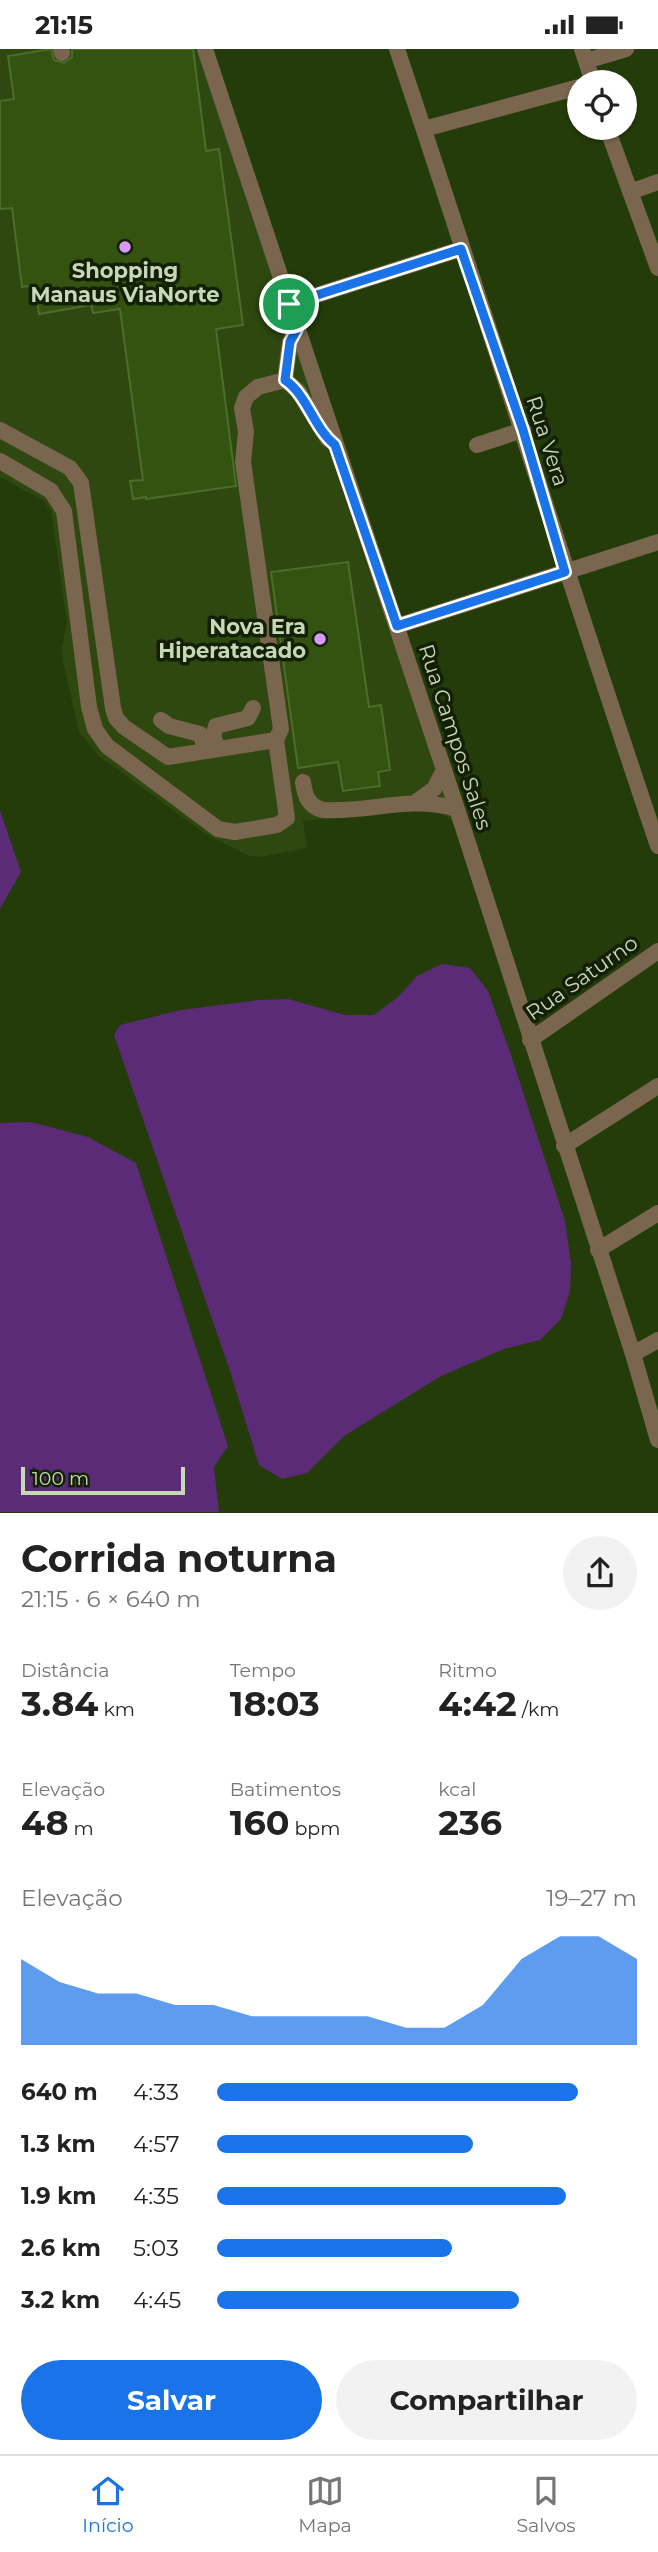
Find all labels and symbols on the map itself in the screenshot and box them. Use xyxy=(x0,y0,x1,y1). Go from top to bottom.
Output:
marker: Shopping Manaus ViaNorte xyxy=(117,239,133,255)
place label: Shopping Manaus ViaNorte xyxy=(31,258,219,307)
pin xyxy=(259,274,319,334)
street label: Rua Vera xyxy=(521,393,574,489)
place label: Nova Era Hiperatacado xyxy=(158,614,306,663)
marker: Nova Era Hiperatacado xyxy=(312,631,328,647)
street label: Rua Campos Sales xyxy=(414,641,497,833)
street label: Rua Saturno xyxy=(521,930,642,1025)
scale bar xyxy=(21,1463,186,1495)

